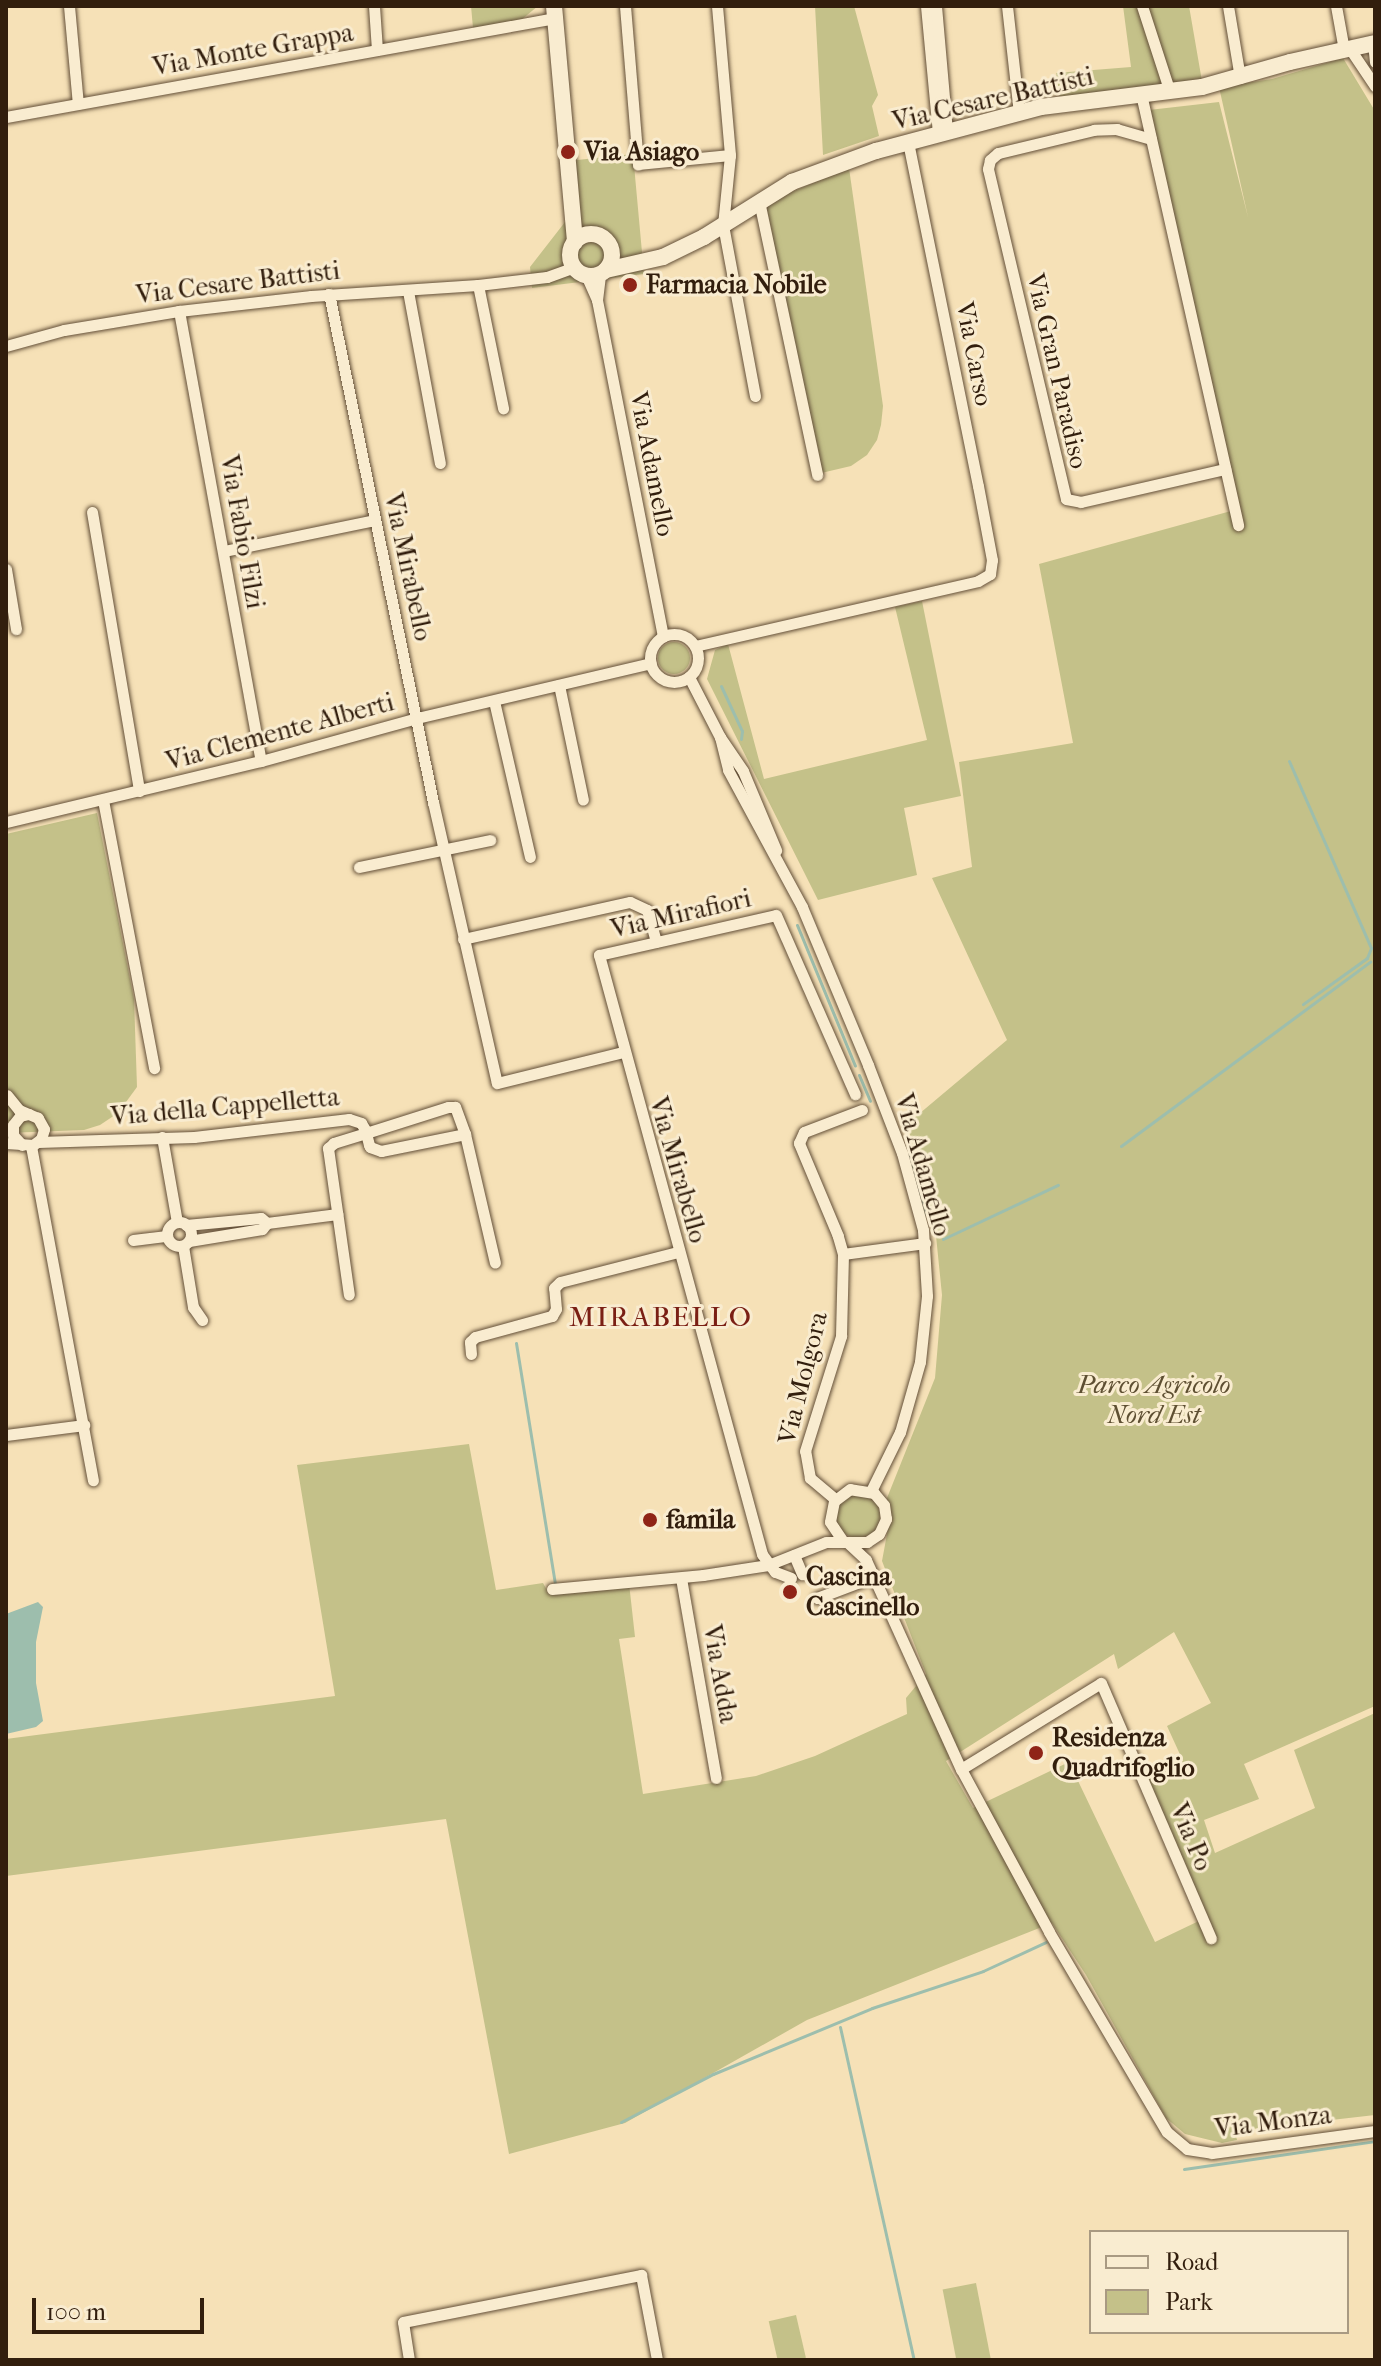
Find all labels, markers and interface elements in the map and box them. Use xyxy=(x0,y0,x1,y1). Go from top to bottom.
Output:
street label: Via Monte Grappa xyxy=(150,17,356,83)
street label: Via Cesare Battisti xyxy=(890,61,1096,137)
place label: Via Asiago xyxy=(584,136,699,168)
marker: Via Asiago xyxy=(559,143,577,161)
street label: Via Cesare Battisti xyxy=(134,255,342,311)
place label: Farmacia Nobile xyxy=(646,269,827,301)
street label: Via Gran Paradiso xyxy=(1019,270,1095,472)
marker: Farmacia Nobile xyxy=(621,276,639,294)
street label: Via Carso xyxy=(949,299,999,409)
street label: Via Adamello xyxy=(623,389,681,539)
street label: Via Fabio Filzi xyxy=(213,453,271,611)
street label: Via Mirabello xyxy=(377,490,439,644)
street label: Via Clemente Alberti xyxy=(162,687,398,777)
street label: Via Mirafiori xyxy=(608,883,754,945)
street label: Via della Cappelletta xyxy=(110,1081,340,1133)
street label: Via Adamello xyxy=(888,1090,958,1240)
street label: Via Mirabello xyxy=(642,1093,714,1247)
district label: MIRABELLO xyxy=(569,1300,753,1334)
street label: Via Molgora xyxy=(771,1308,835,1448)
park label: Parco Agricolo Nord Est xyxy=(1077,1369,1231,1430)
place label: famila xyxy=(666,1504,735,1536)
marker: famila xyxy=(641,1511,659,1529)
place label: Cascina Cascinello xyxy=(806,1561,919,1622)
marker: Cascina Cascinello xyxy=(781,1583,799,1601)
street label: Via Adda xyxy=(696,1622,744,1726)
place label: Residenza Quadrifoglio xyxy=(1052,1722,1195,1784)
marker: Residenza Quadrifoglio xyxy=(1027,1744,1045,1762)
street label: Via Po xyxy=(1163,1798,1219,1876)
street label: Via Monza xyxy=(1213,2099,1333,2145)
legend xyxy=(1089,2230,1349,2334)
text: Road xyxy=(1165,2248,1218,2276)
scale bar xyxy=(36,2282,208,2332)
text: Park xyxy=(1165,2288,1213,2316)
text: 100 m xyxy=(46,2298,106,2326)

